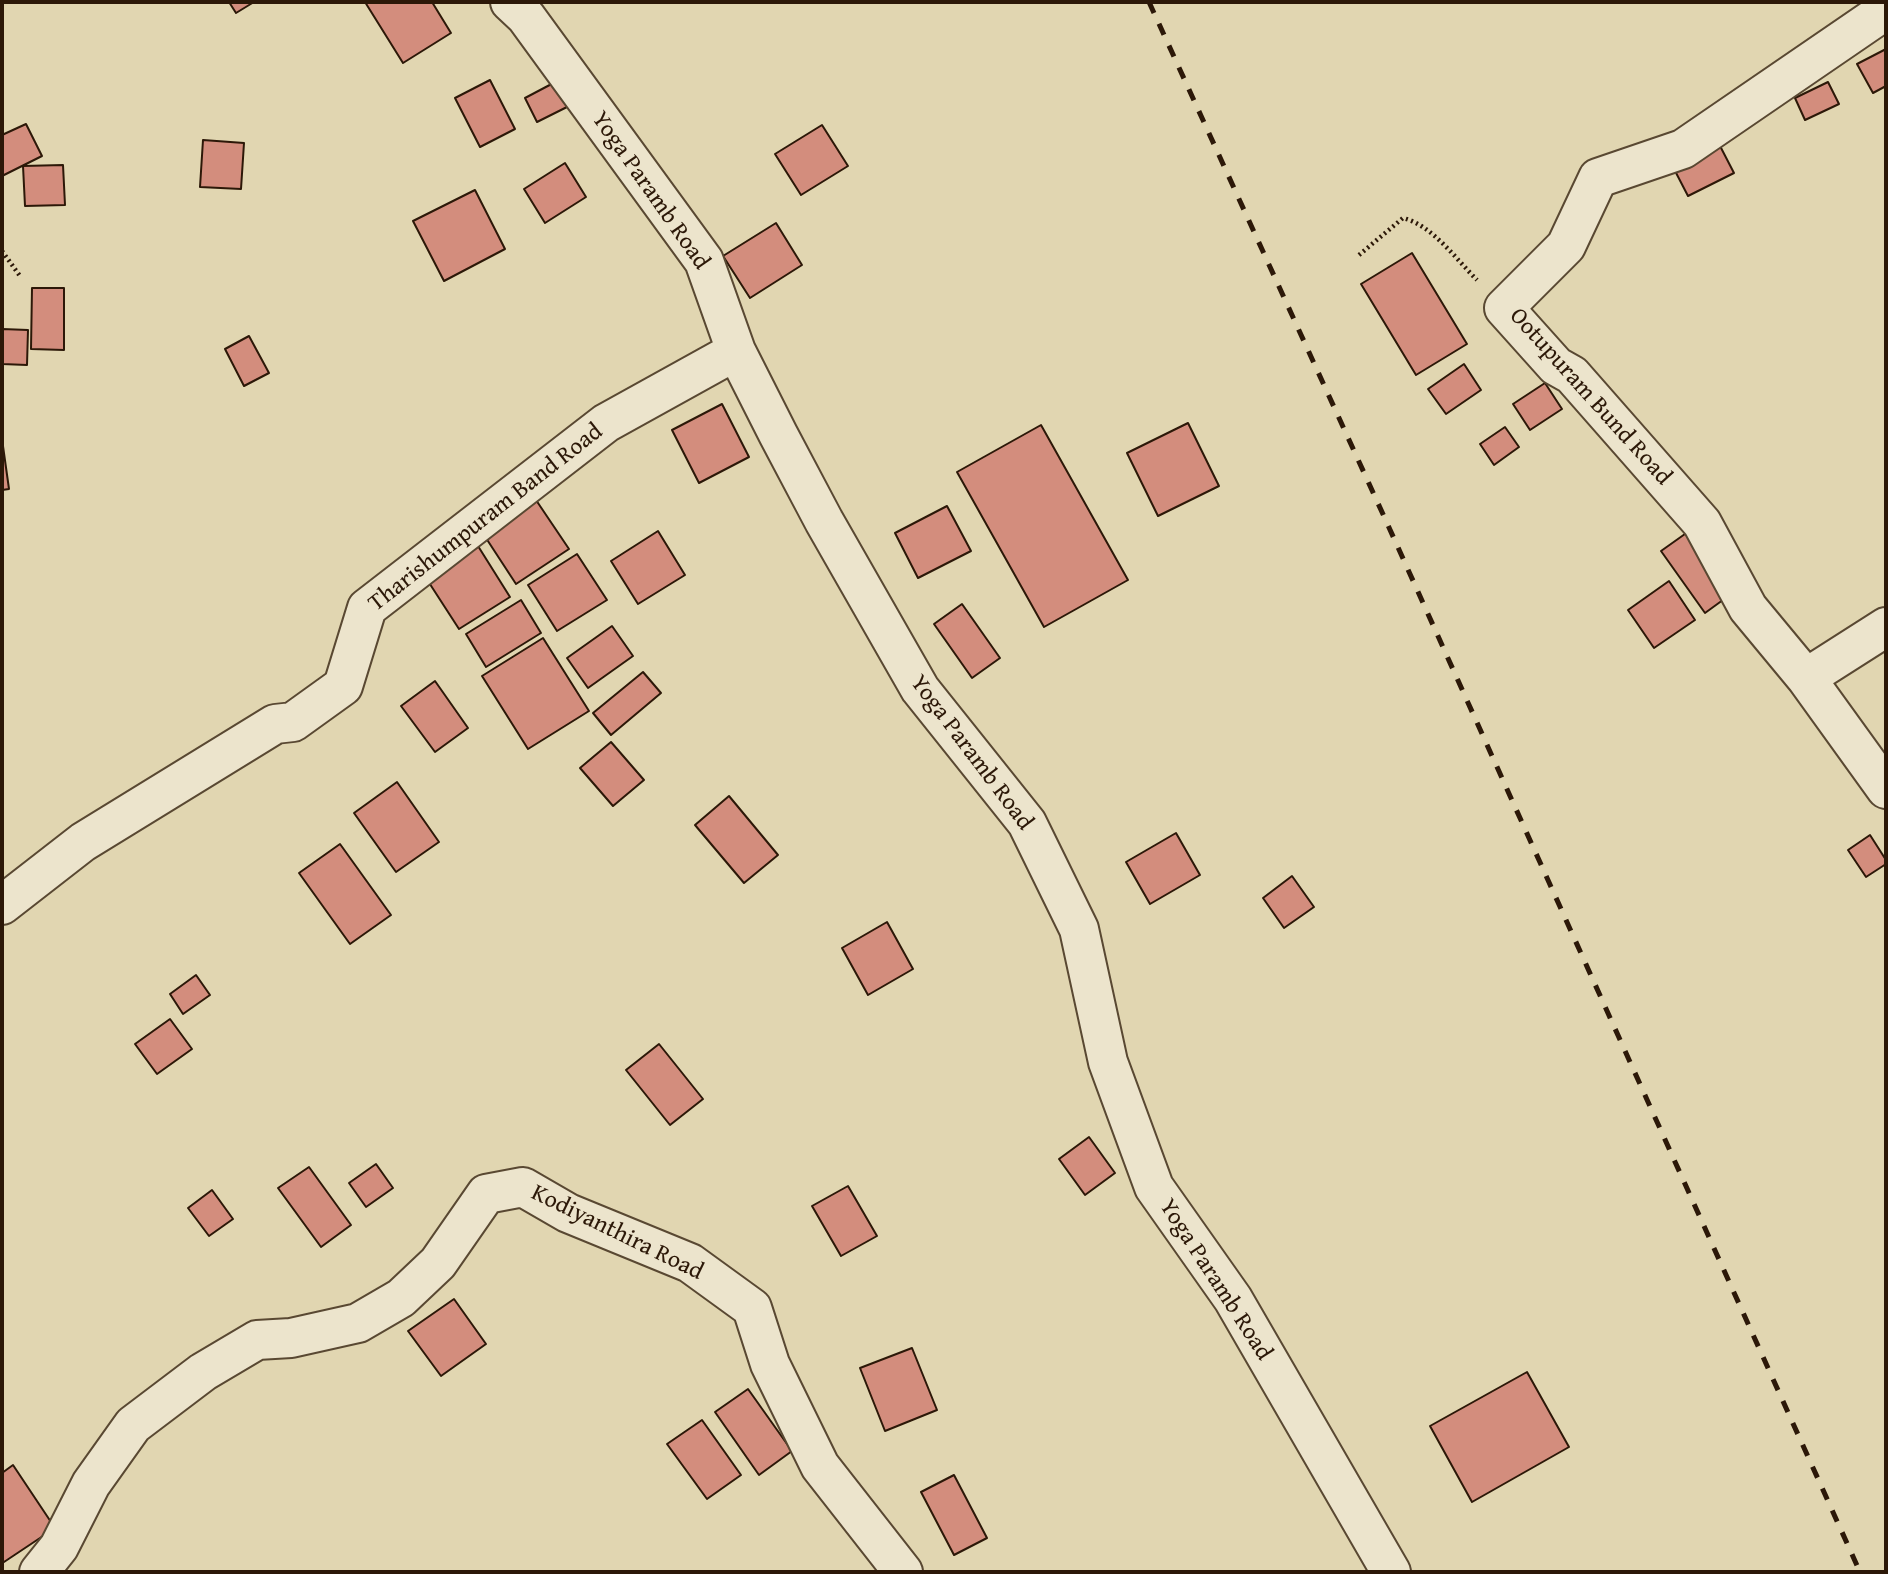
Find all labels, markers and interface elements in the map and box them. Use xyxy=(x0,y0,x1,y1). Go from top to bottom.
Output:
street label: Yoga Paramb Road xyxy=(585,106,715,276)
street label: Ootupuram Bund Road xyxy=(1503,302,1677,492)
street label: Tharishumpuram Band Road xyxy=(363,418,609,618)
street label: Yoga Paramb Road xyxy=(903,670,1039,836)
street label: Kodiyanthira Road xyxy=(526,1179,708,1287)
street label: Yoga Paramb Road xyxy=(1152,1194,1278,1366)

